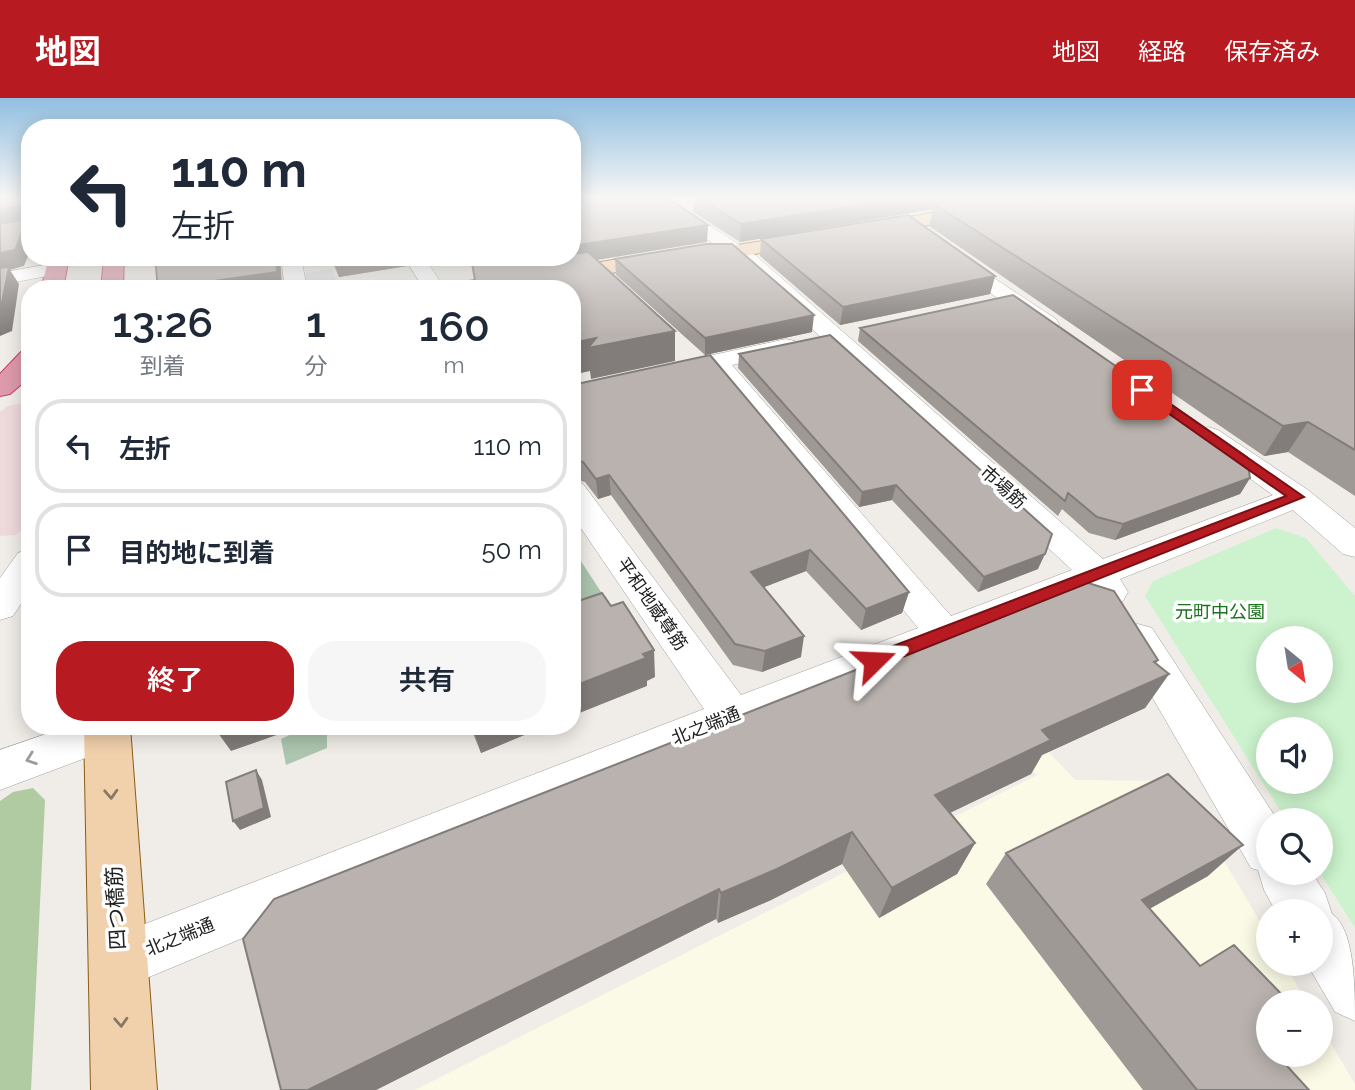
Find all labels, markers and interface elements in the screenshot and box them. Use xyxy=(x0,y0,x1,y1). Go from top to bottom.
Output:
text: 地図 xyxy=(35,32,101,71)
text: 地図 xyxy=(1052,37,1100,66)
text: 経路 xyxy=(1138,37,1186,66)
text: 保存済み xyxy=(1224,37,1320,66)
text: 110 m xyxy=(171,141,307,198)
icon: left xyxy=(56,147,147,238)
text: 左折 xyxy=(171,207,235,244)
text: 13:26 xyxy=(112,298,213,347)
text: 1 xyxy=(306,298,326,347)
text: 160 xyxy=(419,302,490,351)
text: m xyxy=(444,351,465,378)
text: 到着 xyxy=(140,352,186,379)
text: 分 xyxy=(304,352,327,379)
pin xyxy=(1112,360,1172,420)
icon: arrive xyxy=(1123,371,1161,409)
icon: left xyxy=(60,427,98,465)
text: 110 m xyxy=(473,431,542,461)
text: 左折 xyxy=(119,434,171,464)
street label: 市場筋 xyxy=(976,461,1030,512)
icon: arrive xyxy=(60,531,98,569)
text: 50 m xyxy=(481,535,542,565)
text: 目的地に到着 xyxy=(119,538,275,568)
street label: 平和地蔵尊筋 xyxy=(613,553,692,654)
park label: 元町中公園 xyxy=(1175,601,1265,622)
position arrow xyxy=(837,624,911,698)
north arrow xyxy=(1256,626,1334,704)
map controls xyxy=(1256,626,1333,1067)
button: 終了 xyxy=(56,641,294,721)
button: 共有 xyxy=(308,641,546,721)
street label: 北之端通 xyxy=(669,702,743,749)
button: sound xyxy=(1256,717,1333,794)
one-way arrow xyxy=(25,751,37,765)
one-way arrow xyxy=(103,789,118,800)
button: search xyxy=(1256,808,1333,885)
street label: 四つ橋筋 xyxy=(101,865,130,951)
button: + xyxy=(1256,899,1333,976)
street label: 北之端通 xyxy=(143,913,217,960)
button: − xyxy=(1256,990,1333,1067)
one-way arrow xyxy=(113,1016,128,1027)

